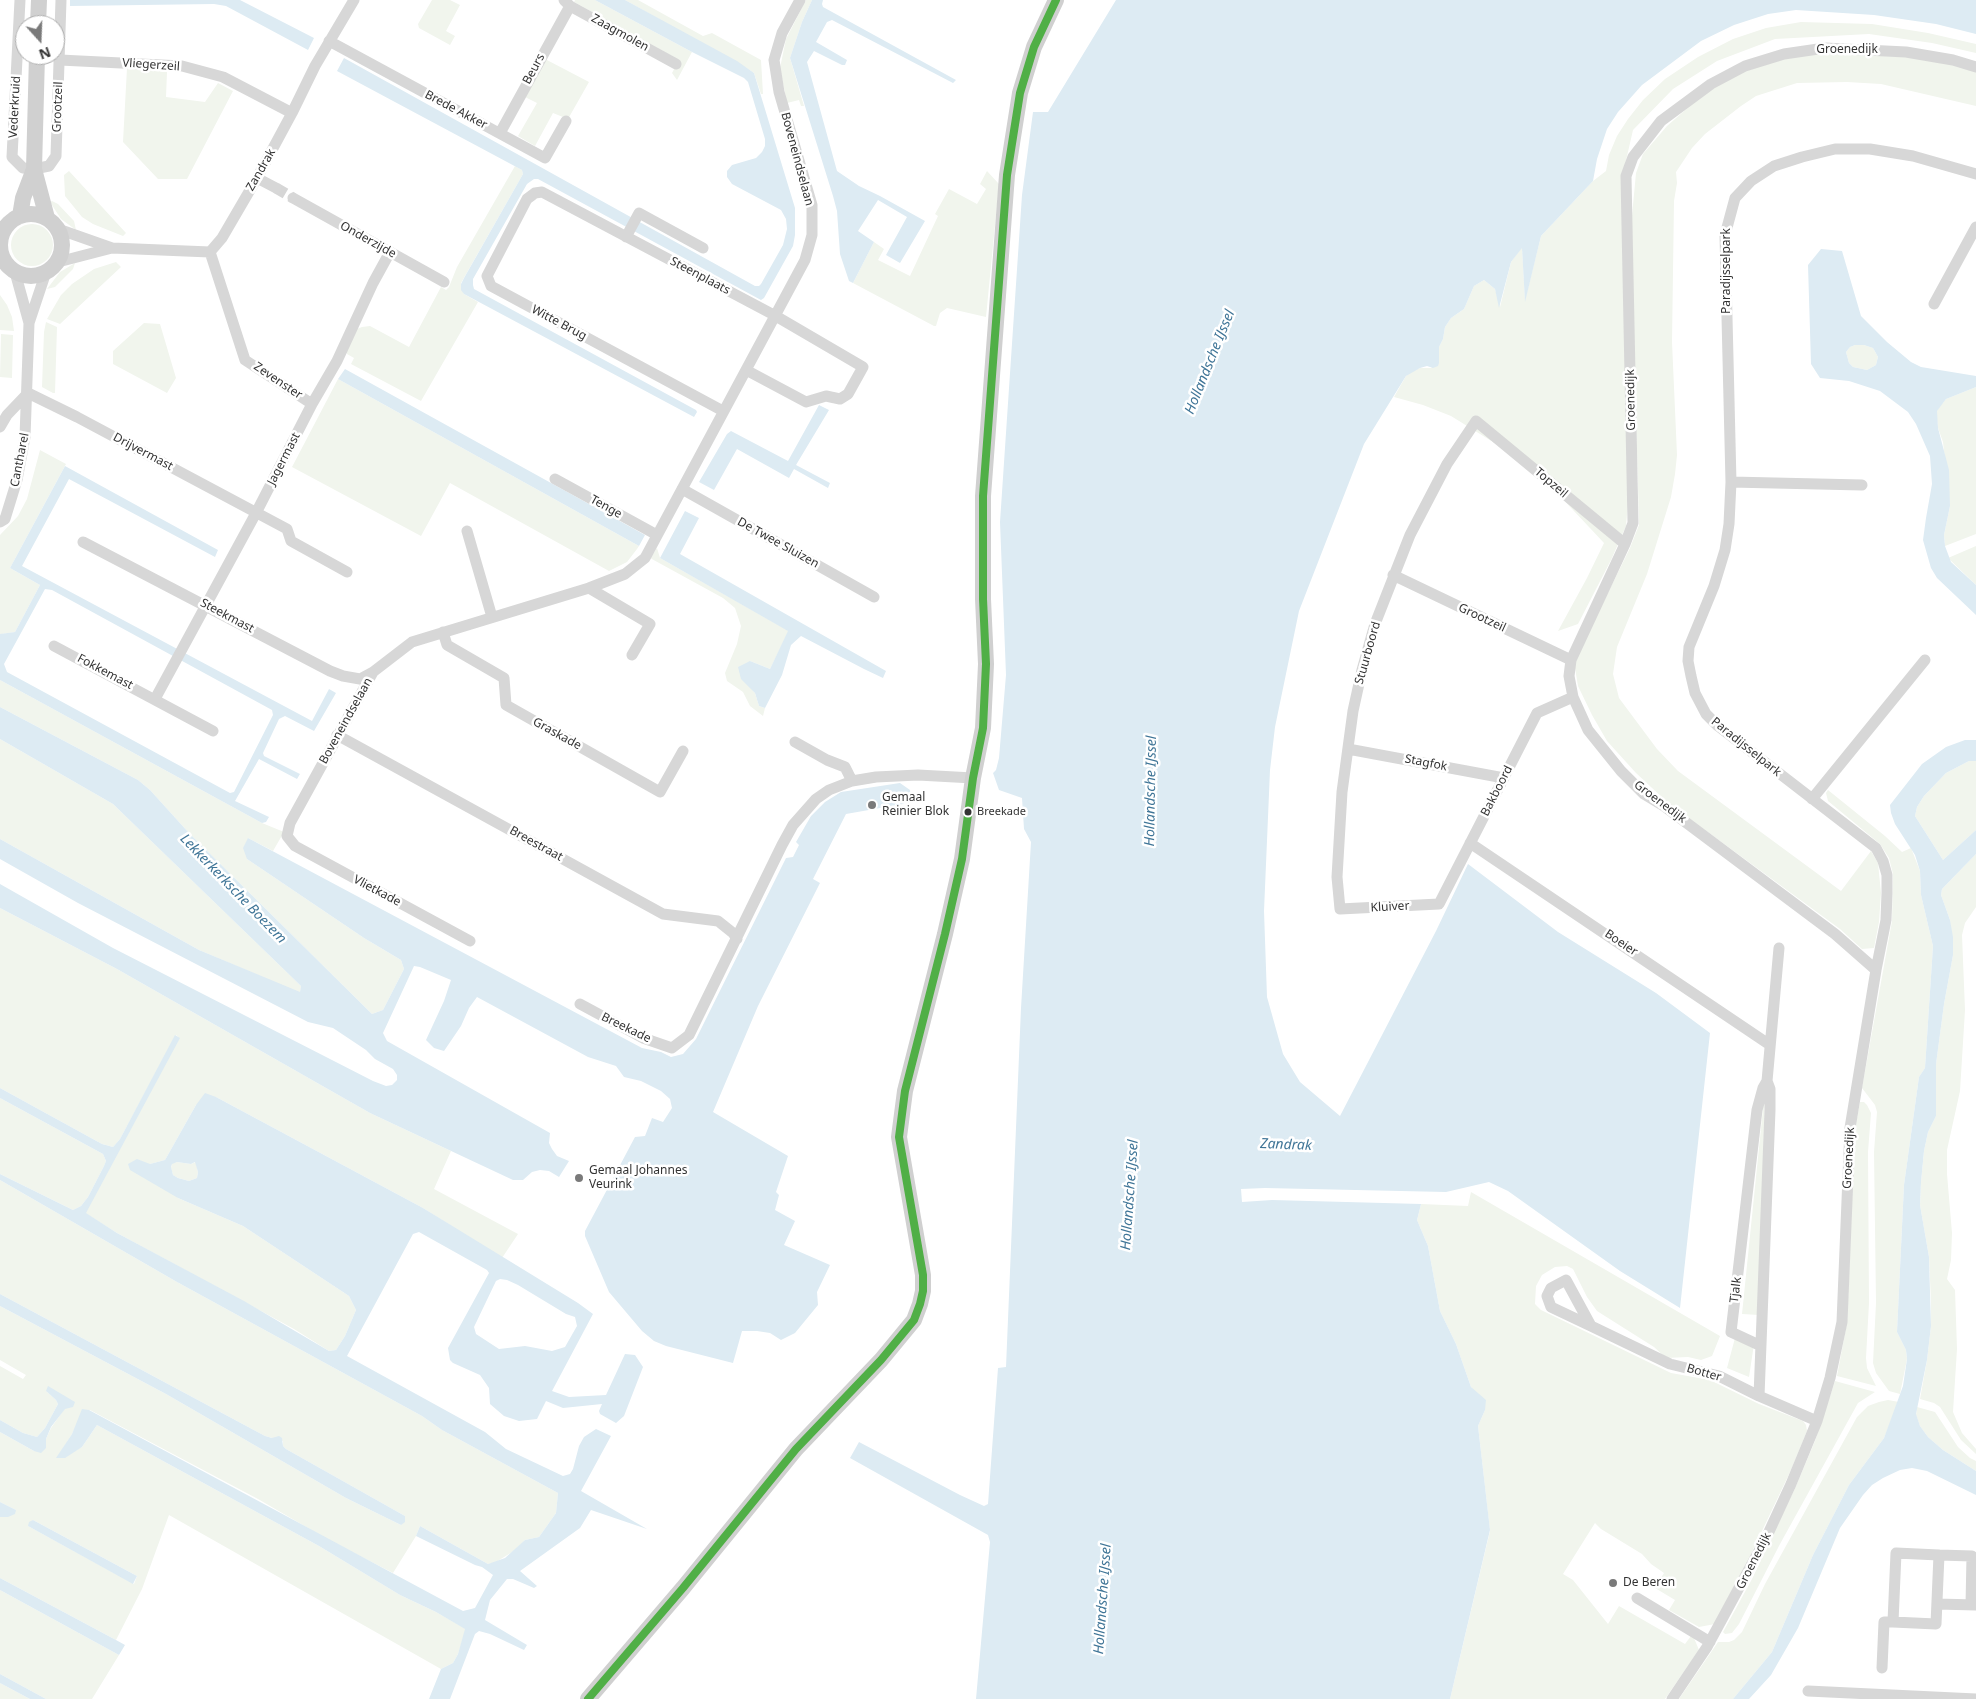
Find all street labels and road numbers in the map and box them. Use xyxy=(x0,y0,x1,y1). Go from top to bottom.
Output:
street label: Zaagmolen xyxy=(589,11,651,55)
street label: Groenedijk xyxy=(1816,43,1878,57)
street label: Beurs xyxy=(520,51,548,87)
street label: Vliegerzeil xyxy=(122,56,180,74)
street label: Vederkruid xyxy=(6,76,24,138)
street label: Grootzeil xyxy=(50,81,66,133)
street label: Brede Akker xyxy=(422,88,490,132)
street label: Boveneindselaan xyxy=(778,111,816,207)
street label: Zandrak xyxy=(243,146,279,194)
street label: Onderzijde xyxy=(337,219,399,261)
street label: Paradijsselpark xyxy=(1720,228,1734,314)
street label: Steenplaats xyxy=(668,254,732,298)
street label: Witte Brug xyxy=(529,302,589,344)
street label: Zevenster xyxy=(251,360,305,402)
street label: Groenedijk xyxy=(1623,369,1639,431)
street label: Drijvermast xyxy=(111,430,175,474)
street label: Jagermast xyxy=(265,430,303,488)
street label: Cantharel xyxy=(8,432,32,488)
street label: Topzeil xyxy=(1531,465,1571,501)
street label: Tenge xyxy=(588,492,624,522)
street label: De Twee Sluizen xyxy=(735,515,821,571)
street label: Steekmast xyxy=(198,596,256,636)
street label: Grootzeil xyxy=(1456,601,1508,635)
street label: Stuurboord xyxy=(1352,620,1384,686)
street label: Fokkemast xyxy=(75,651,135,693)
street label: Boveneindselaan xyxy=(316,675,376,767)
street label: Paradijsselpark xyxy=(1708,714,1784,780)
street label: Graskade xyxy=(530,715,584,753)
street label: Stagfok xyxy=(1404,752,1448,774)
street label: Bakboord xyxy=(1478,763,1516,819)
street label: Groenedijk xyxy=(1631,778,1689,826)
street label: Breestraat xyxy=(507,823,565,865)
street label: Vlietkade xyxy=(351,872,403,910)
street label: Kluiver xyxy=(1370,899,1410,915)
street label: Boeier xyxy=(1602,927,1640,959)
street label: Breekade xyxy=(599,1010,653,1046)
street label: Groenedijk xyxy=(1840,1127,1858,1189)
street label: Tjalk xyxy=(1727,1276,1745,1304)
street label: Botter xyxy=(1685,1361,1723,1385)
street label: Groenedijk xyxy=(1734,1530,1774,1592)

